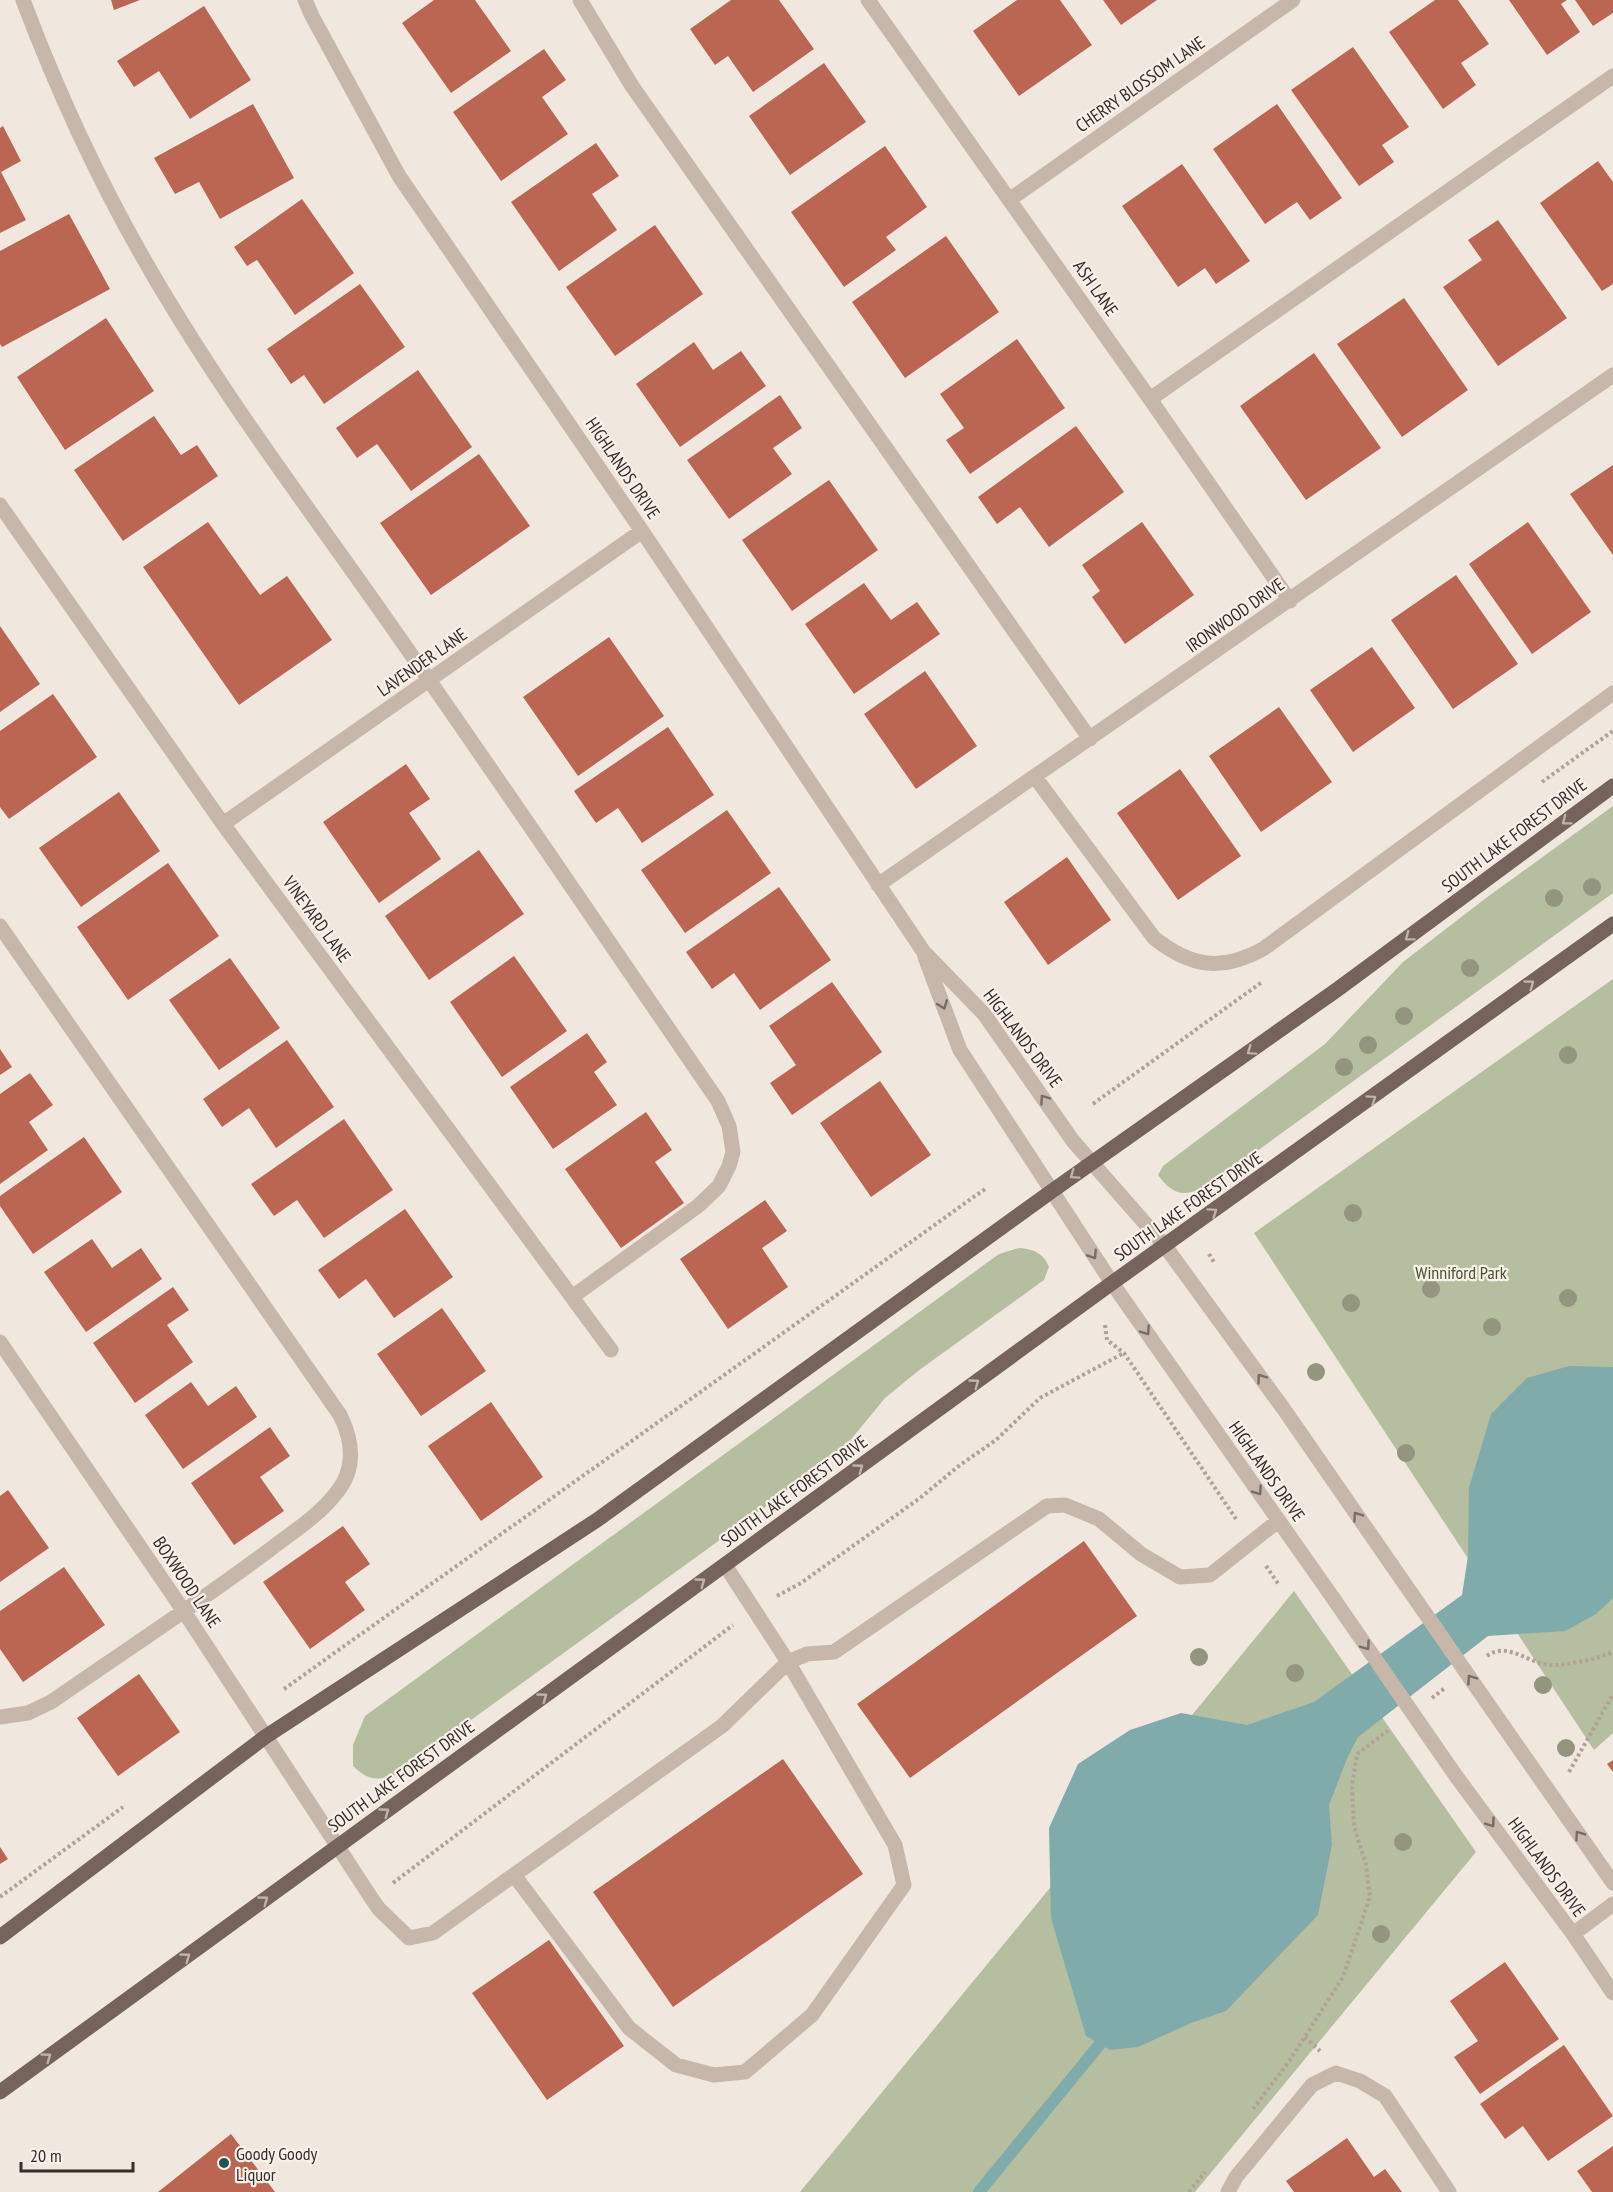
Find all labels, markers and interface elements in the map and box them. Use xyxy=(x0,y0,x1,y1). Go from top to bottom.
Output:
street label: CHERRY BLOSSOM LANE xyxy=(1071,31,1209,137)
street label: ASH LANE xyxy=(1068,256,1124,320)
street label: HIGHLANDS DRIVE xyxy=(581,413,665,523)
street label: IRONWOOD DRIVE xyxy=(1181,573,1289,657)
street label: LAVENDER LANE xyxy=(373,623,471,701)
street label: SOUTH LAKE FOREST DRIVE xyxy=(1437,773,1591,897)
one-way arrow xyxy=(1562,814,1573,825)
street label: VINEYARD LANE xyxy=(277,871,356,967)
one-way arrow xyxy=(1405,930,1416,941)
one-way arrow xyxy=(1523,981,1534,992)
street label: HIGHLANDS DRIVE xyxy=(978,984,1068,1092)
one-way arrow xyxy=(936,1000,949,1010)
one-way arrow xyxy=(1247,1044,1258,1055)
one-way arrow xyxy=(1040,1095,1051,1106)
one-way arrow xyxy=(1365,1095,1376,1106)
street label: SOUTH LAKE FOREST DRIVE xyxy=(1109,1146,1267,1266)
one-way arrow xyxy=(1070,1168,1081,1179)
one-way arrow xyxy=(1206,1208,1217,1219)
one-way arrow xyxy=(1086,1249,1098,1259)
park label: Winniford Park xyxy=(1415,1261,1507,1284)
one-way arrow xyxy=(1139,1325,1150,1336)
one-way arrow xyxy=(1257,1374,1268,1385)
one-way arrow xyxy=(969,1379,980,1390)
street label: HIGHLANDS DRIVE xyxy=(1224,1416,1310,1526)
street label: SOUTH LAKE FOREST DRIVE xyxy=(716,1430,872,1552)
one-way arrow xyxy=(852,1464,863,1475)
one-way arrow xyxy=(1251,1484,1262,1495)
one-way arrow xyxy=(1353,1511,1364,1522)
street label: BOXWOOD LANE xyxy=(148,1532,226,1632)
one-way arrow xyxy=(694,1578,705,1589)
one-way arrow xyxy=(1359,1640,1370,1651)
one-way arrow xyxy=(1467,1674,1478,1685)
one-way arrow xyxy=(536,1693,547,1704)
street label: SOUTH LAKE FOREST DRIVE xyxy=(323,1715,479,1837)
one-way arrow xyxy=(379,1808,390,1819)
street label: HIGHLANDS DRIVE xyxy=(1503,1813,1591,1921)
one-way arrow xyxy=(1484,1817,1495,1828)
one-way arrow xyxy=(1575,1831,1586,1842)
one-way arrow xyxy=(258,1896,269,1907)
one-way arrow xyxy=(180,1953,191,1964)
one-way arrow xyxy=(41,2054,52,2065)
scale bar xyxy=(21,2135,134,2173)
place label: Goody Goody Liquor xyxy=(236,2142,317,2186)
text: 20 m xyxy=(30,2144,62,2167)
marker: Goody Goody Liquor xyxy=(217,2156,231,2170)

